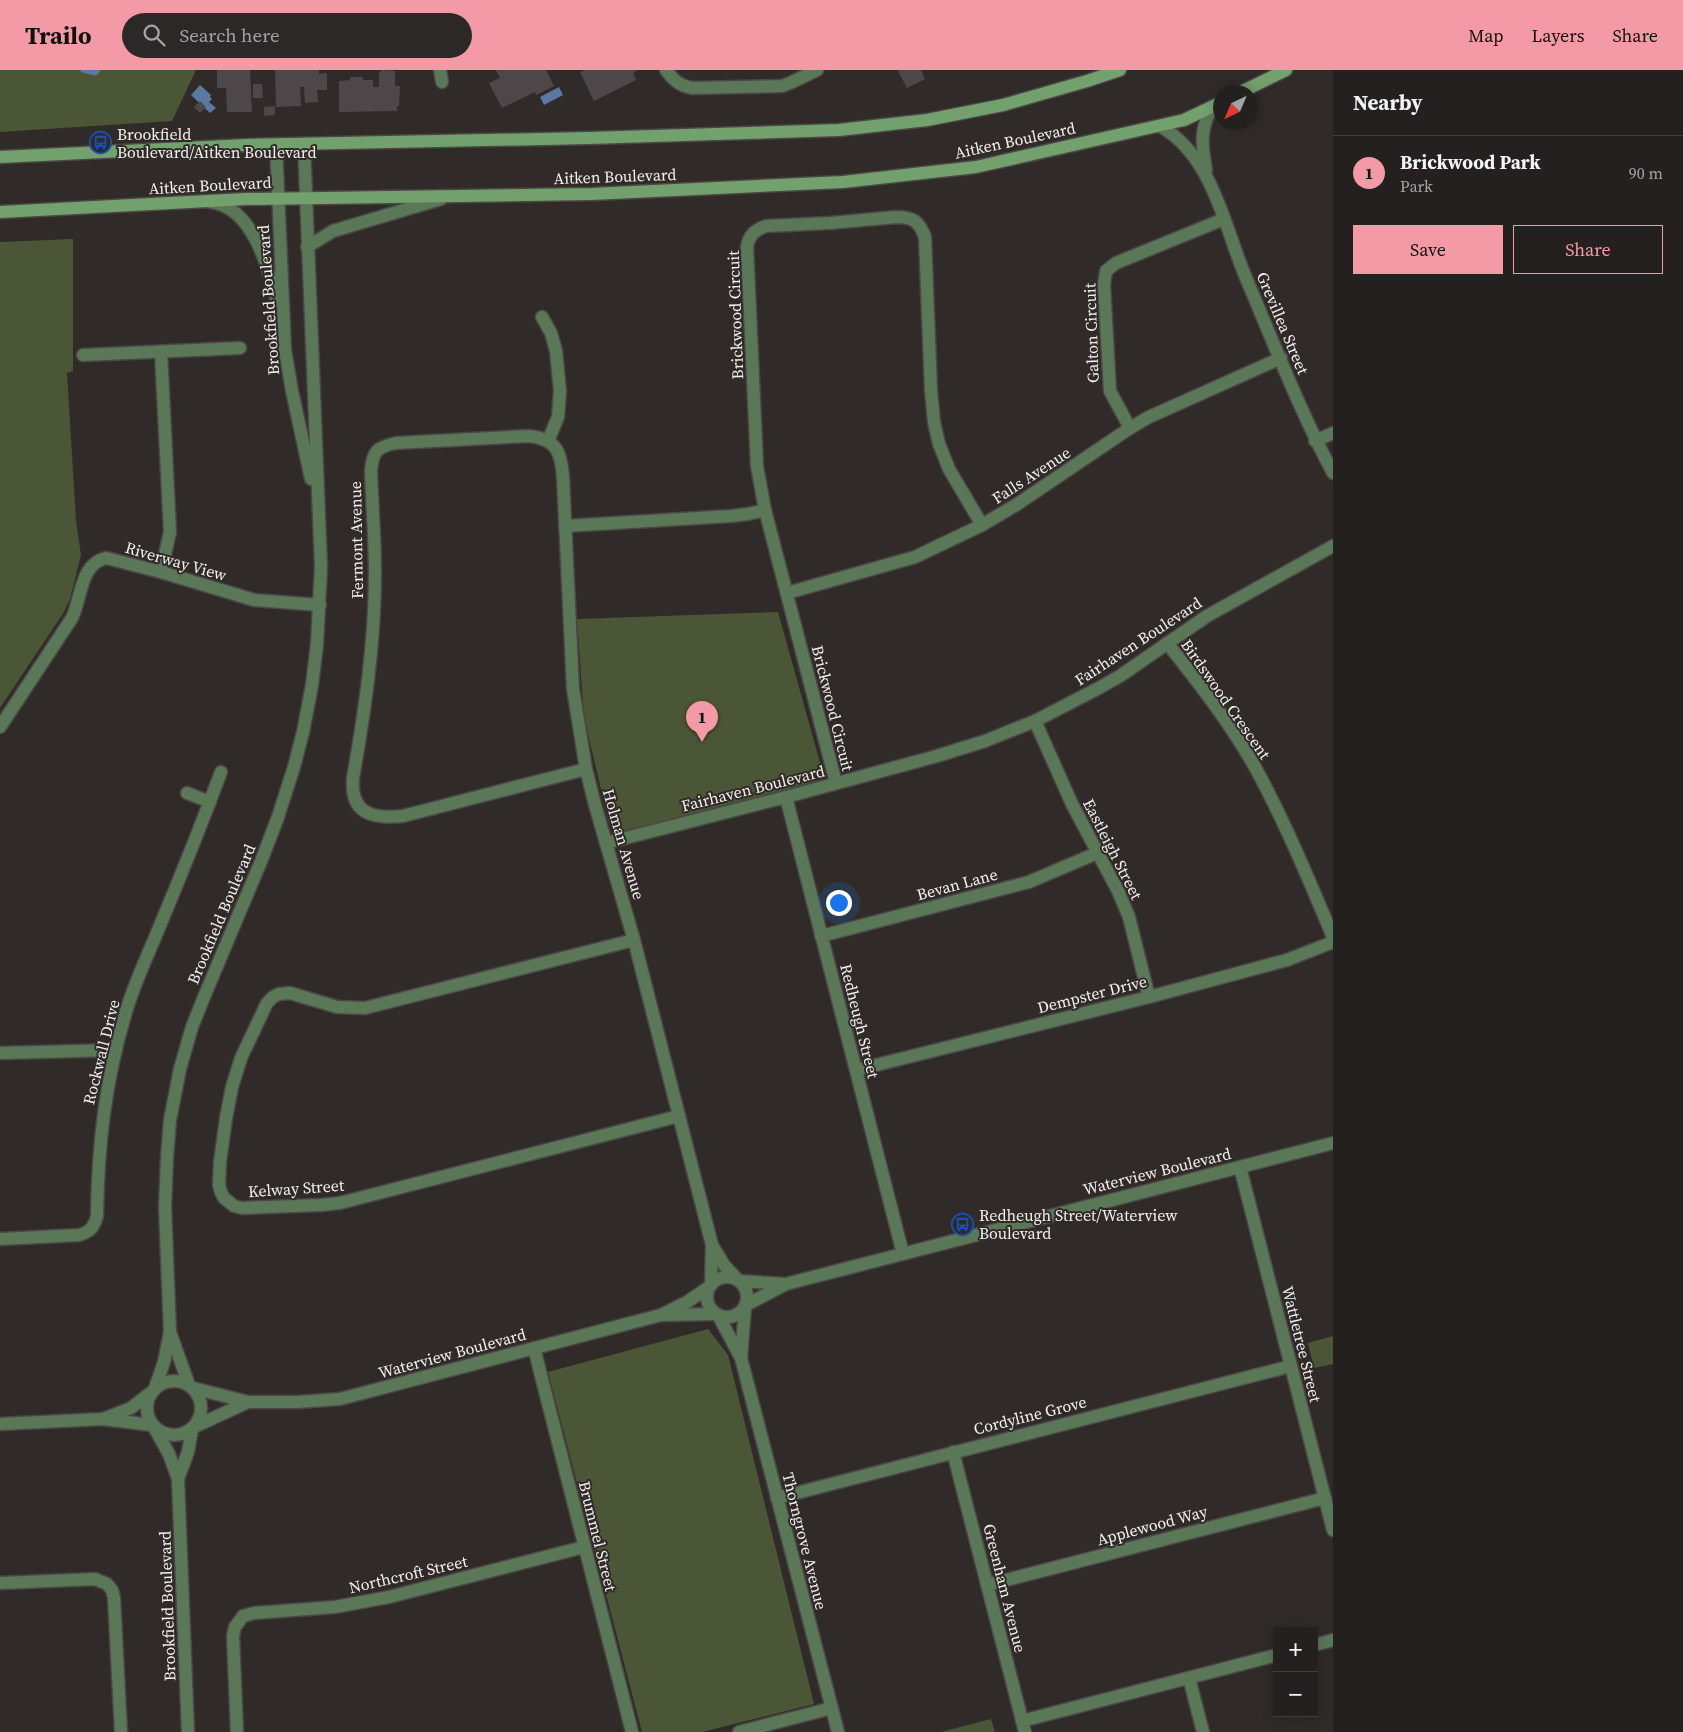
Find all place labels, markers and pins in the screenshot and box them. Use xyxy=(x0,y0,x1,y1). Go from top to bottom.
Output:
place label: Brookfield Boulevard/Aitken Boulevard xyxy=(117,123,316,163)
bus stop icon: Brookfield Boulevard/Aitken Boulevard xyxy=(89,131,113,155)
pin: 1 xyxy=(686,701,718,742)
place label: Redheugh Street/Waterview Boulevard xyxy=(979,1204,1178,1244)
bus stop icon: Redheugh Street/Waterview Boulevard xyxy=(951,1212,975,1236)

